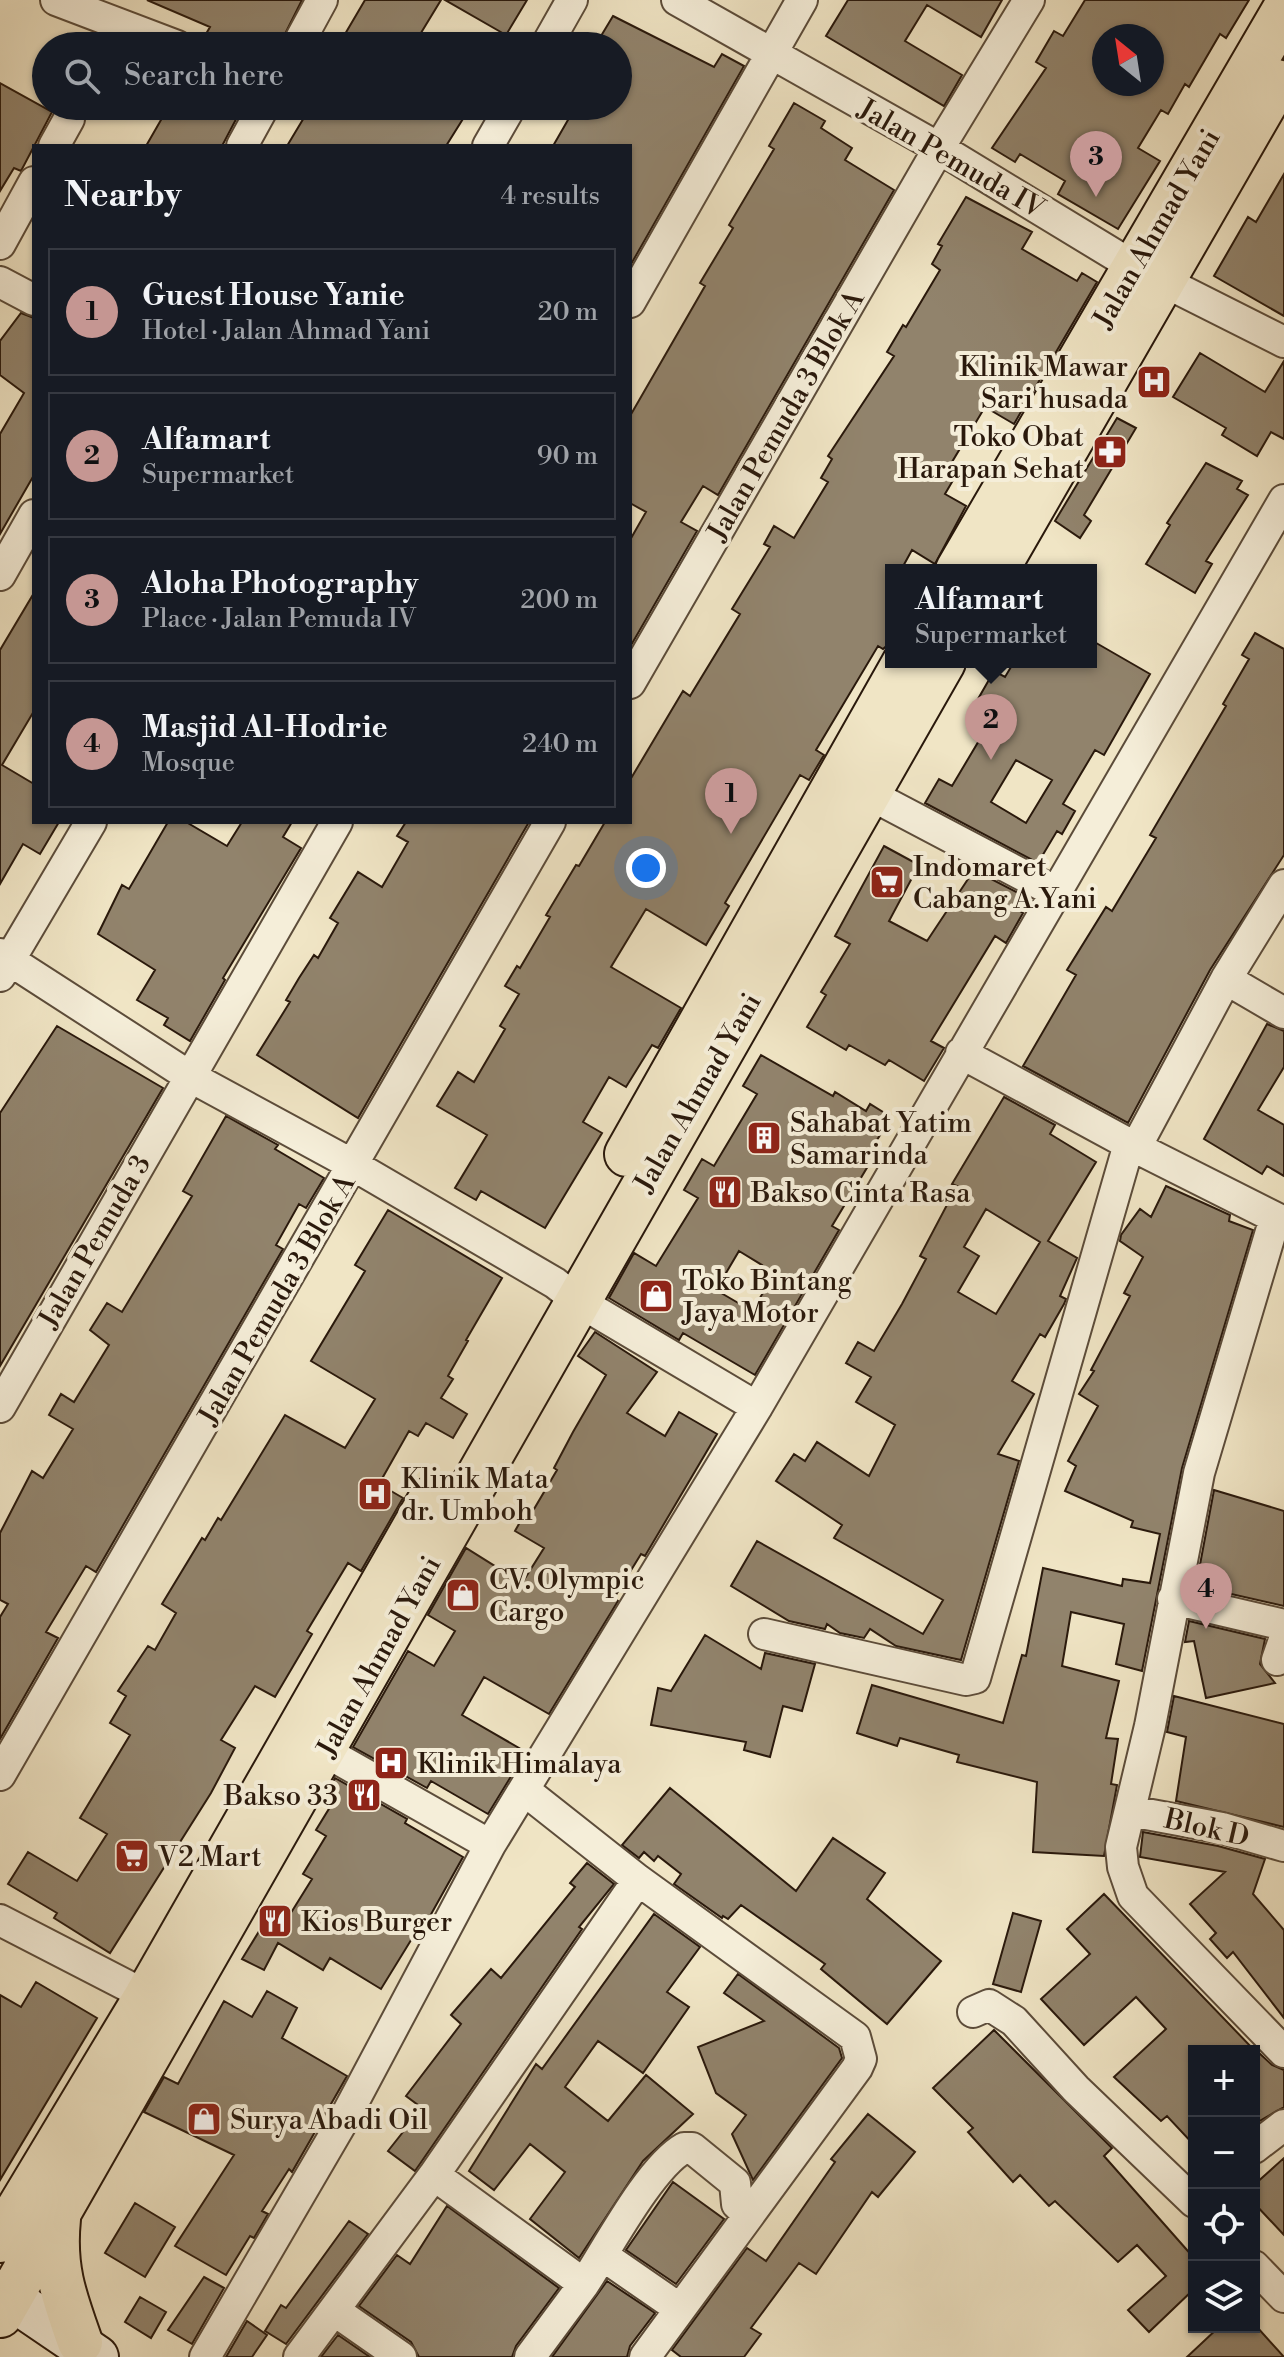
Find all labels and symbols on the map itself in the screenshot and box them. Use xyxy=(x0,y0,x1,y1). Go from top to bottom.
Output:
north arrow xyxy=(1092,24,1164,96)
street label: Jalan Pemuda IV xyxy=(851,91,1052,227)
street label: Jalan Ahmad Yani xyxy=(1086,123,1229,335)
pin: 3 xyxy=(1070,131,1122,197)
street label: Jalan Pemuda 3 Blok A xyxy=(700,284,873,548)
place label: Klinik Mawar Sari husada xyxy=(959,350,1129,417)
hospital icon: Klinik Mawar Sari husada xyxy=(1135,363,1173,401)
place label: Toko Obat Harapan Sehat xyxy=(897,420,1084,487)
pharmacy icon: Toko Obat Harapan Sehat xyxy=(1091,433,1129,471)
pin: 2 xyxy=(965,694,1017,760)
pin: 1 xyxy=(705,768,757,834)
your location xyxy=(626,848,666,888)
place label: Indomaret Cabang A.Yani xyxy=(913,850,1097,917)
supermarket icon: Indomaret Cabang A.Yani xyxy=(868,863,906,901)
street label: Jalan Ahmad Yani xyxy=(627,987,770,1199)
place label: Sahabat Yatim Samarinda xyxy=(790,1106,972,1173)
building icon: Sahabat Yatim Samarinda xyxy=(745,1119,783,1157)
street label: Jalan Pemuda 3 xyxy=(31,1149,159,1335)
street label: Jalan Pemuda 3 Blok A xyxy=(191,1168,364,1432)
restaurant icon: Bakso Cinta Rasa xyxy=(706,1173,744,1211)
place label: Bakso Cinta Rasa xyxy=(750,1176,971,1211)
place label: Toko Bintang Jaya Motor xyxy=(681,1264,853,1331)
shop icon: Toko Bintang Jaya Motor xyxy=(637,1277,675,1315)
place label: Klinik Mata dr. Umboh xyxy=(401,1462,550,1529)
hospital icon: Klinik Mata dr. Umboh xyxy=(356,1475,394,1513)
street label: Jalan Ahmad Yani xyxy=(309,1550,449,1764)
place label: CV. Olympic Cargo xyxy=(489,1563,645,1630)
pin: 4 xyxy=(1180,1563,1232,1629)
shop icon: CV. Olympic Cargo xyxy=(444,1576,482,1614)
hospital icon: Klinik Himalaya xyxy=(372,1744,410,1782)
place label: Klinik Himalaya xyxy=(417,1747,622,1782)
restaurant icon: Bakso 33 xyxy=(345,1776,383,1814)
place label: Bakso 33 xyxy=(223,1779,338,1814)
street label: Blok D xyxy=(1160,1802,1252,1855)
supermarket icon: V2 Mart xyxy=(113,1837,151,1875)
place label: V2 Mart xyxy=(157,1840,262,1875)
restaurant icon: Kios Burger xyxy=(256,1902,294,1940)
place label: Kios Burger xyxy=(301,1905,452,1940)
shop icon: Surya Abadi Oil xyxy=(185,2100,223,2138)
place label: Surya Abadi Oil xyxy=(230,2103,428,2138)

